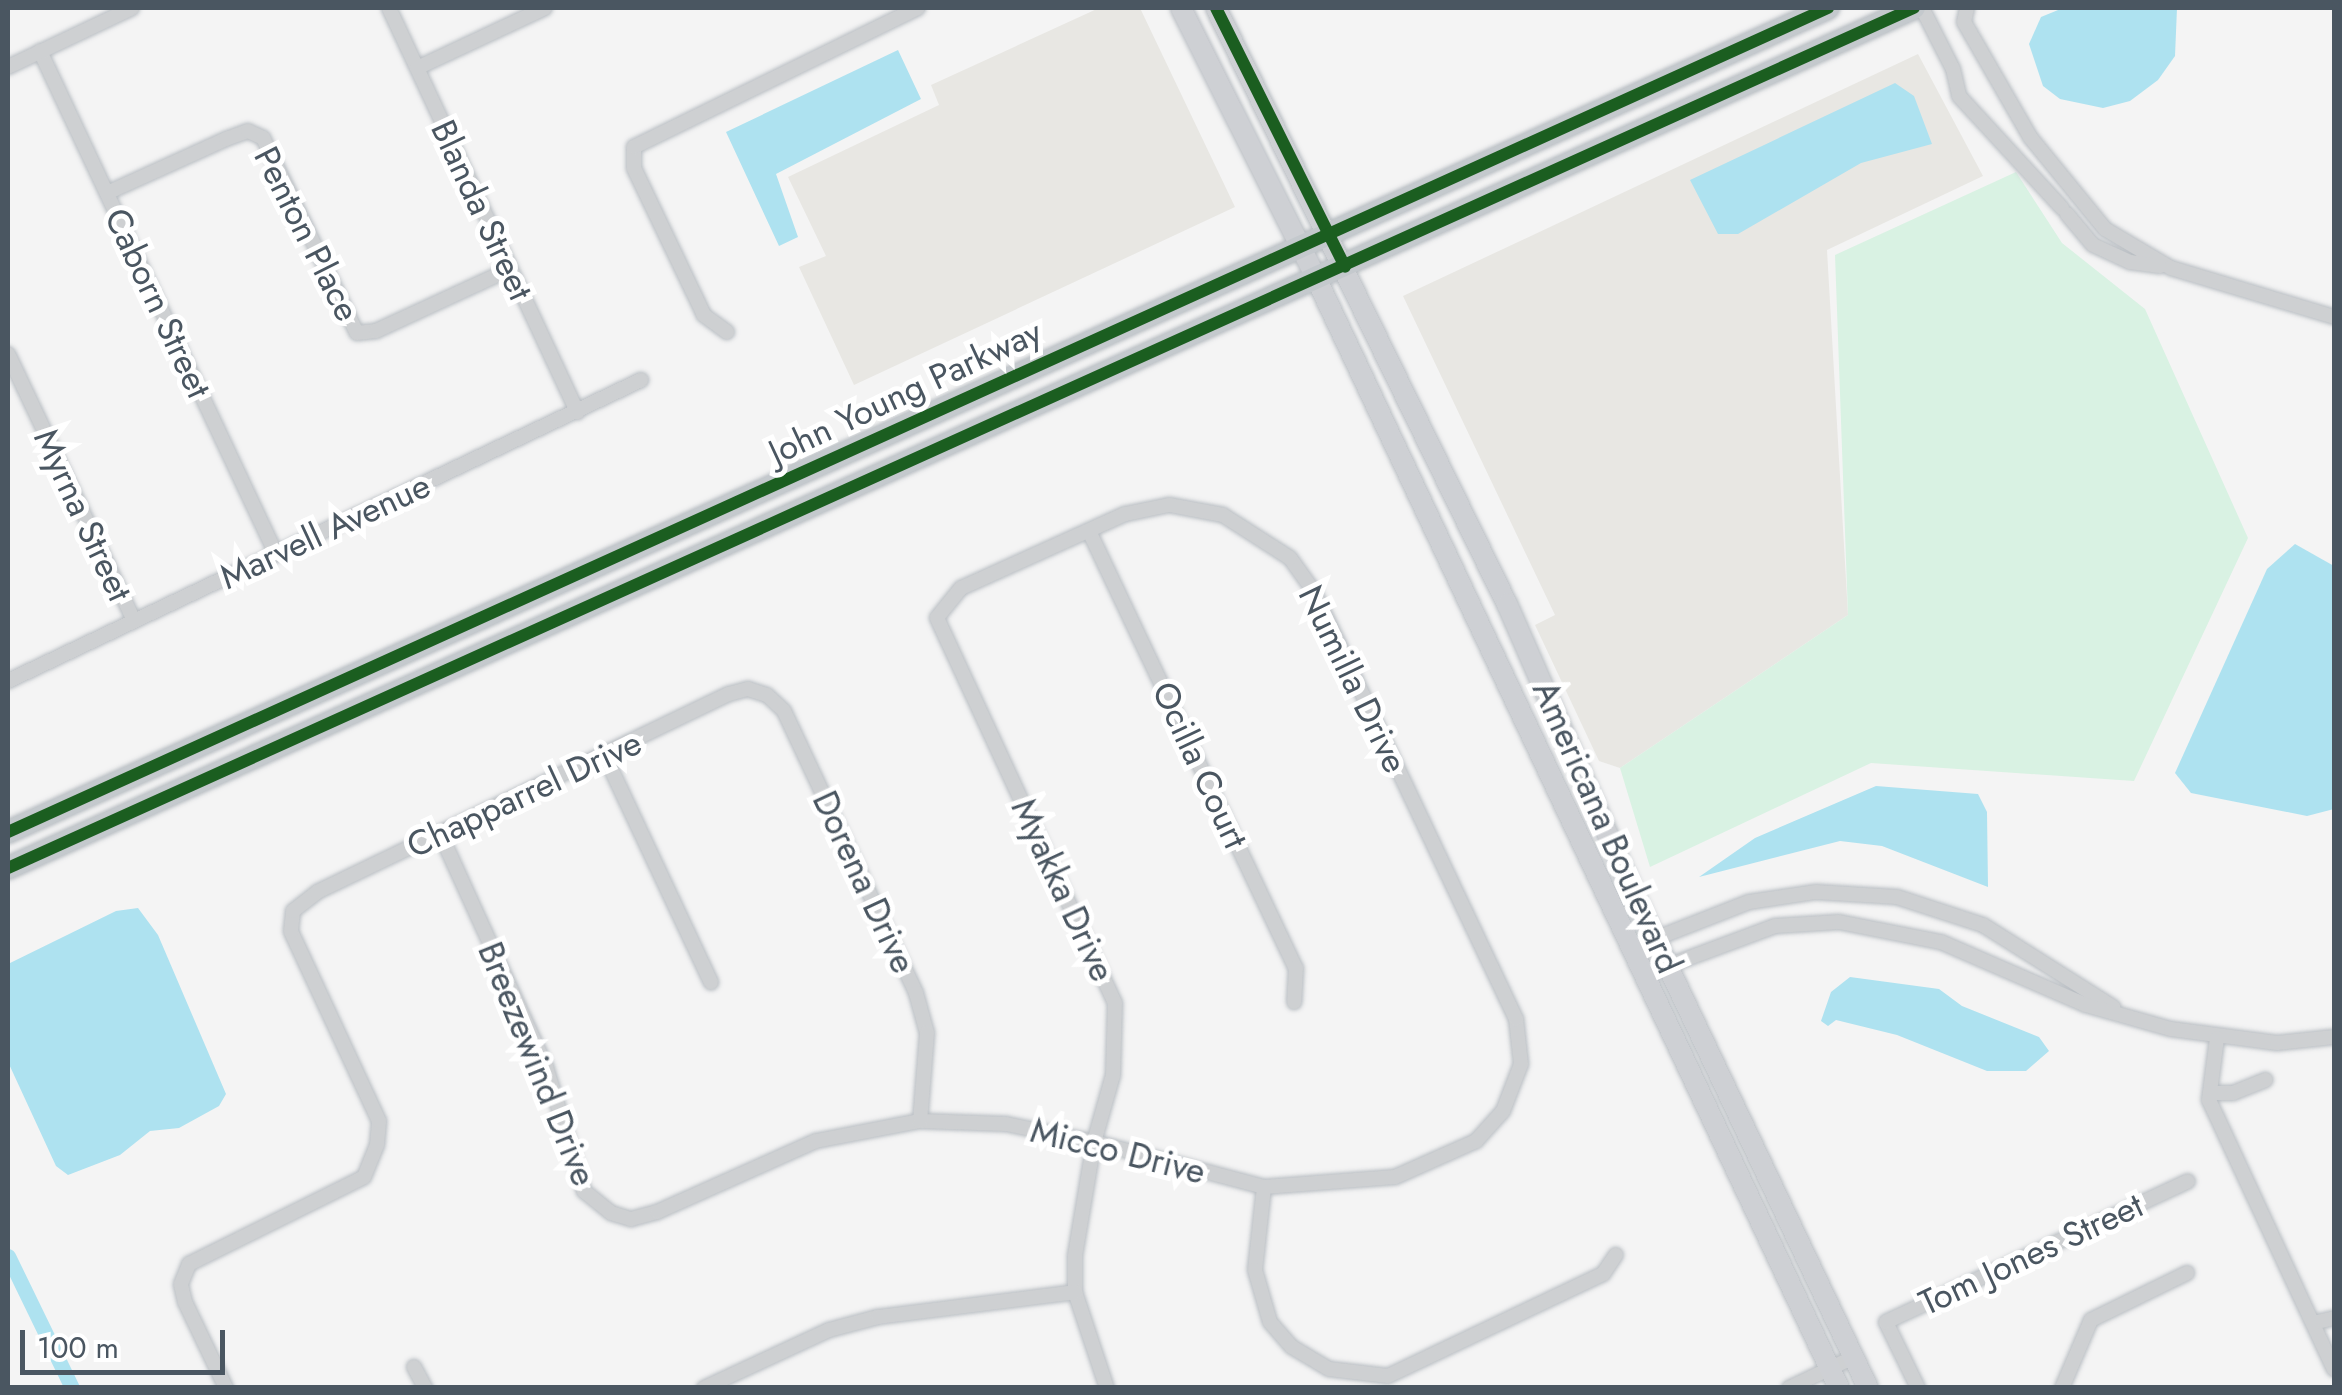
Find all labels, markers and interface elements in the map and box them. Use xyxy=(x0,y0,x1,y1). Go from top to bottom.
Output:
street label: Blanda Street xyxy=(422,113,542,307)
street label: Penton Place xyxy=(245,140,369,328)
street label: Caborn Street xyxy=(96,202,220,404)
street label: John Young Parkway xyxy=(762,310,1048,474)
street label: Myrna Street xyxy=(25,422,141,608)
street label: Marvell Avenue xyxy=(213,464,437,598)
street label: Numilla Drive xyxy=(1290,579,1416,779)
street label: Americana Boulevard xyxy=(1524,674,1690,980)
street label: Ocilla Court xyxy=(1143,675,1257,855)
street label: Chapparrel Drive xyxy=(400,721,648,867)
street label: Dorena Drive xyxy=(804,784,924,980)
street label: Myakka Drive xyxy=(1002,792,1124,988)
street label: Breezewind Drive xyxy=(469,936,605,1192)
street label: Micco Drive xyxy=(1026,1109,1210,1193)
street label: Tom Jones Street xyxy=(1913,1184,2149,1324)
scale bar xyxy=(25,1310,230,1372)
text: 100 m xyxy=(37,1326,119,1369)

